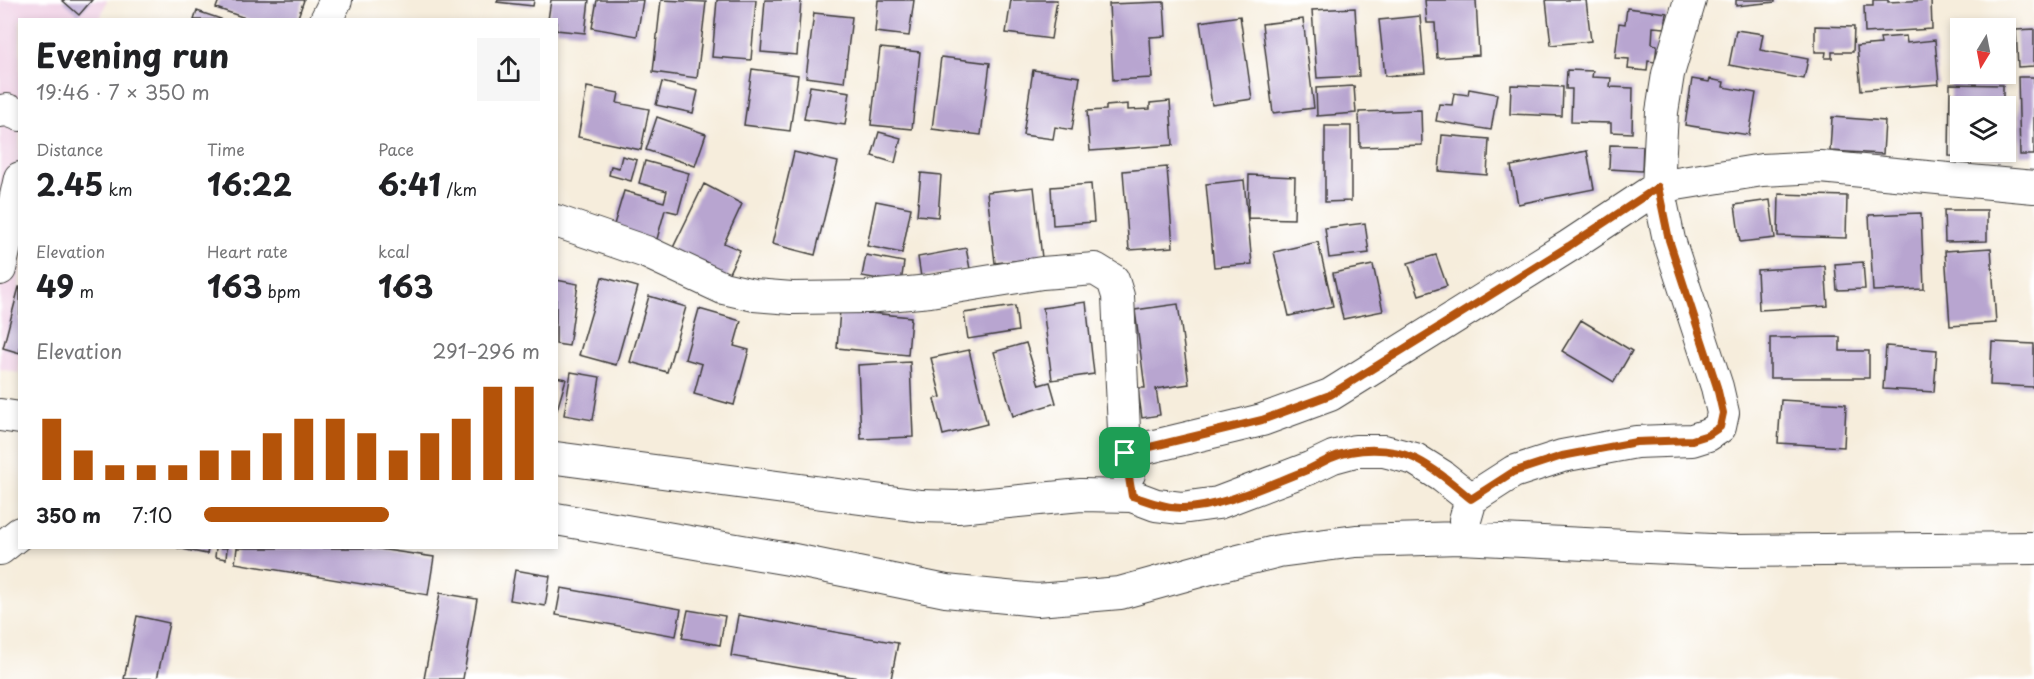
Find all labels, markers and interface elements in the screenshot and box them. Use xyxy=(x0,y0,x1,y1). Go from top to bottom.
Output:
north arrow xyxy=(1950,18,2016,84)
map controls xyxy=(1950,18,2016,162)
text: Evening run xyxy=(36,29,229,79)
button: share xyxy=(477,38,540,101)
text: 19:46 · 7 × 350 m xyxy=(36,77,210,107)
button: layers xyxy=(1950,96,2016,162)
text: Distance xyxy=(36,137,103,161)
text: Time xyxy=(207,137,245,161)
text: Pace xyxy=(378,137,414,161)
text: 2.45 xyxy=(36,161,103,206)
text: 16:22 xyxy=(207,161,292,206)
text: 6:41 xyxy=(378,161,441,206)
text: km xyxy=(103,177,133,201)
text: /km xyxy=(441,177,477,201)
text: Elevation xyxy=(36,239,105,263)
text: Heart rate xyxy=(207,239,288,263)
text: kcal xyxy=(378,239,410,263)
text: 49 xyxy=(36,263,74,308)
text: 163 xyxy=(207,263,263,308)
text: 163 xyxy=(378,263,434,308)
text: m xyxy=(74,279,94,303)
text: bpm xyxy=(263,279,301,303)
text: Elevation xyxy=(36,336,122,366)
text: 291–296 m xyxy=(432,336,540,366)
pin xyxy=(1099,427,1150,478)
icon: arrive xyxy=(1108,436,1141,469)
text: 350 m xyxy=(36,500,101,530)
text: 7:10 xyxy=(132,500,172,530)

